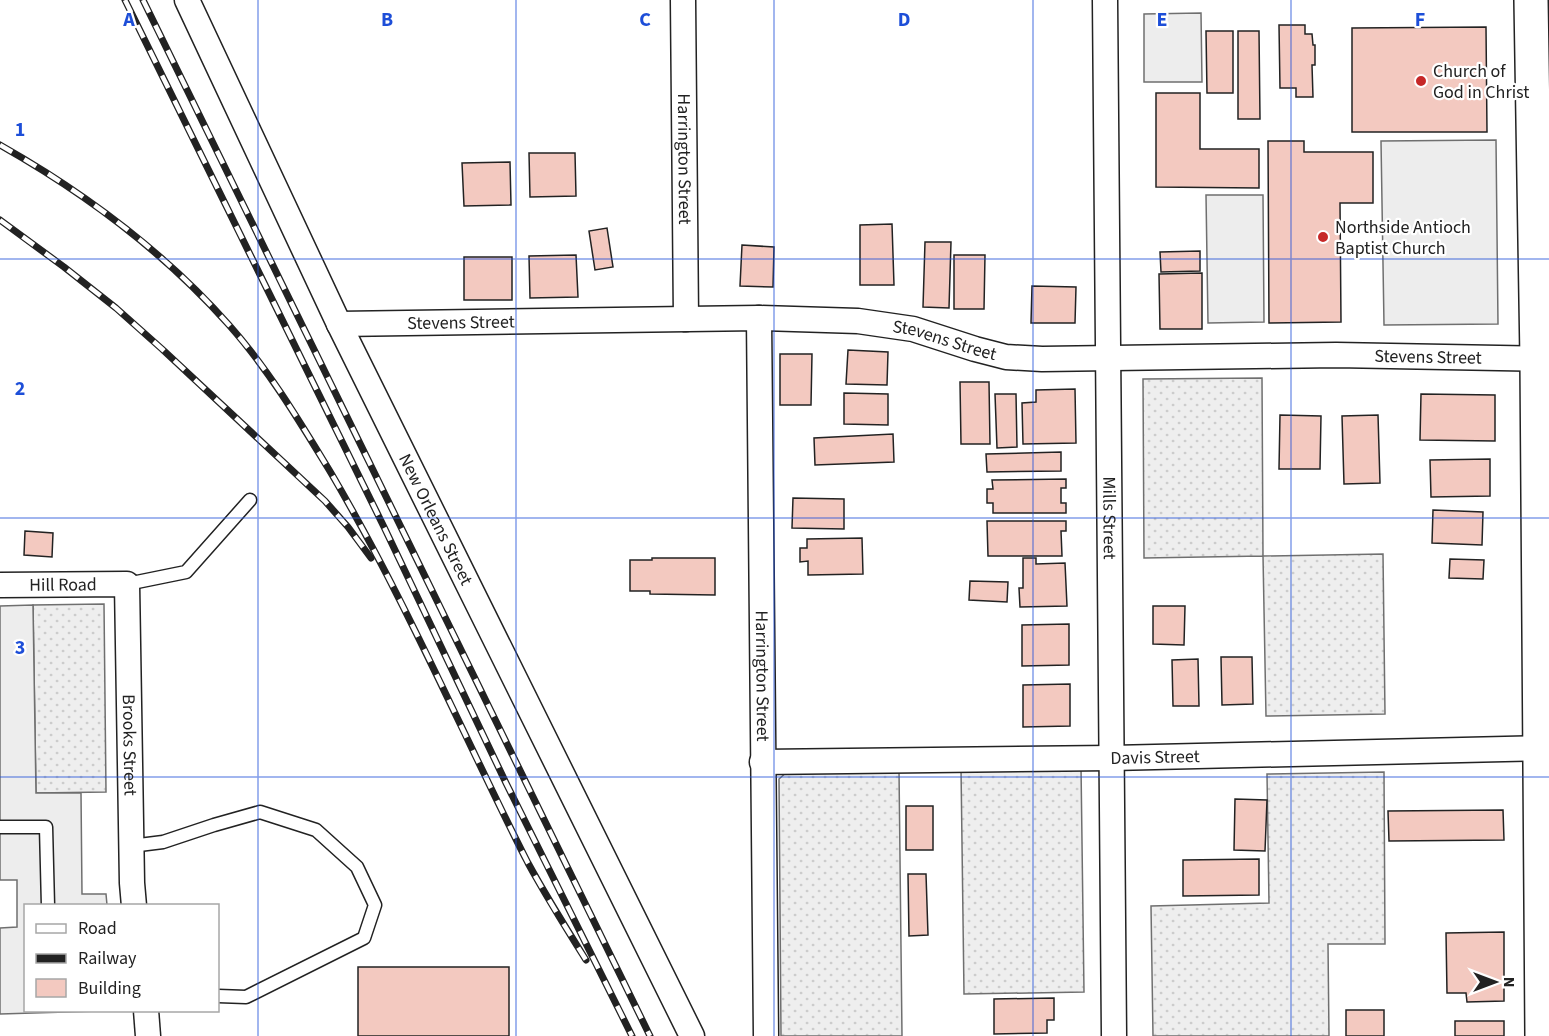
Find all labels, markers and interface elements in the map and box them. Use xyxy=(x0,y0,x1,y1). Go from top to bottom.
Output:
text: A xyxy=(122,6,135,34)
text: B xyxy=(381,6,393,34)
text: C xyxy=(639,6,651,34)
text: D xyxy=(898,6,910,34)
text: E xyxy=(1157,6,1167,34)
text: F xyxy=(1415,6,1425,34)
place label: Church of God in Christ xyxy=(1433,59,1529,105)
marker: Church of God in Christ xyxy=(1414,74,1428,88)
street label: Harrington Street xyxy=(671,93,697,225)
text: 1 xyxy=(15,116,25,144)
place label: Northside Antioch Baptist Church xyxy=(1335,215,1471,261)
marker: Northside Antioch Baptist Church xyxy=(1316,230,1330,244)
street label: Stevens Street xyxy=(407,309,515,336)
street label: Stevens Street xyxy=(891,314,999,367)
street label: Stevens Street xyxy=(1374,344,1482,371)
text: 2 xyxy=(15,375,25,403)
street label: New Orleans Street xyxy=(392,450,479,590)
street label: Mills Street xyxy=(1096,476,1122,560)
street label: Hill Road xyxy=(29,572,97,598)
street label: Harrington Street xyxy=(749,610,775,742)
text: 3 xyxy=(15,634,25,662)
street label: Brooks Street xyxy=(116,694,143,796)
street label: Davis Street xyxy=(1110,744,1200,771)
legend xyxy=(24,904,219,1012)
text: Road xyxy=(78,916,117,941)
text: Railway xyxy=(78,946,137,971)
north arrow xyxy=(1465,952,1525,1012)
text: Building xyxy=(78,976,141,1001)
text: N xyxy=(1498,977,1520,987)

